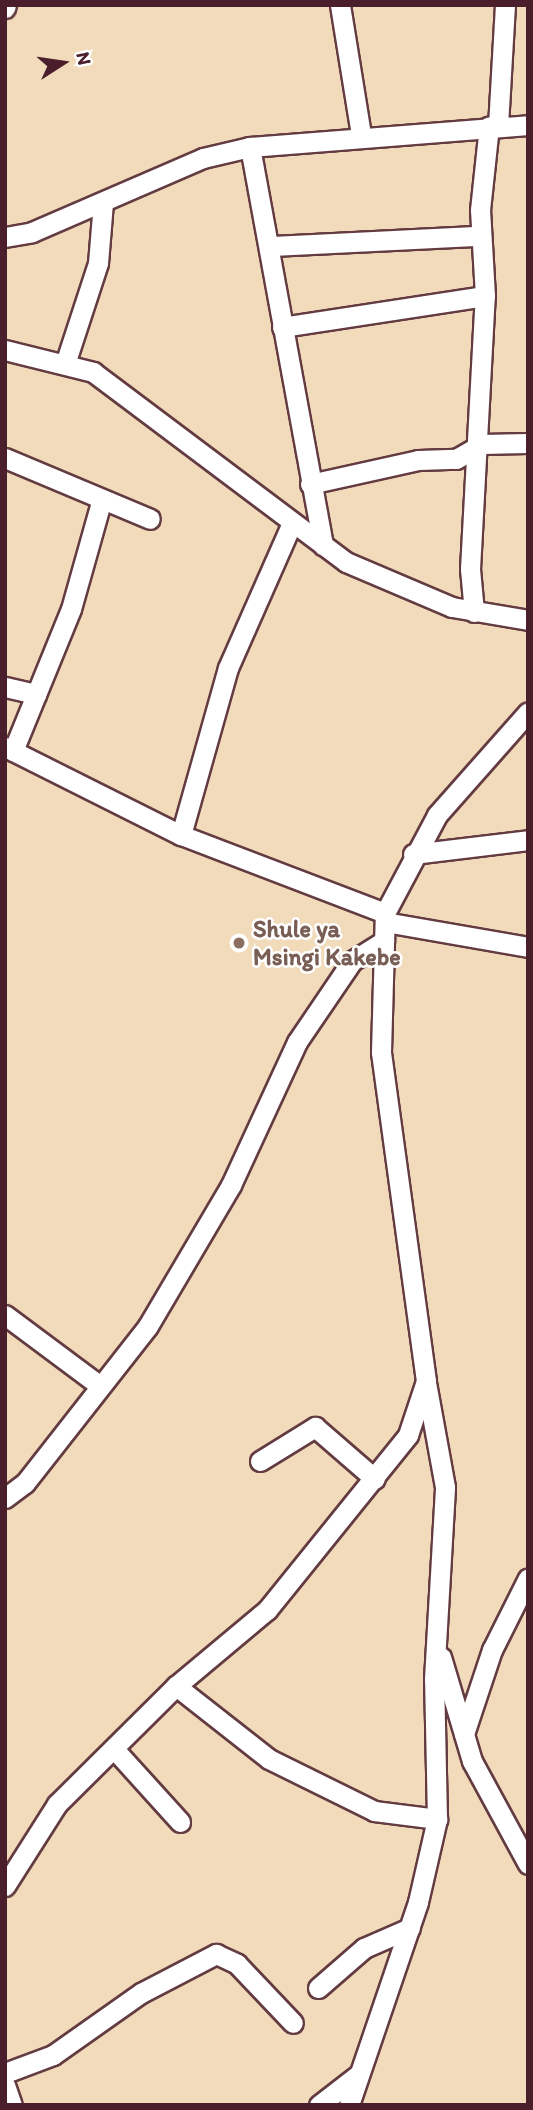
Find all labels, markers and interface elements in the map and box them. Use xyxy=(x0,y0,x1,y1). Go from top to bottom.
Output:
north arrow xyxy=(28,28,98,98)
text: N xyxy=(71,50,97,67)
place label: Shule ya Msingi Kakebe xyxy=(253,915,401,971)
marker: Shule ya Msingi Kakebe xyxy=(231,935,247,951)

